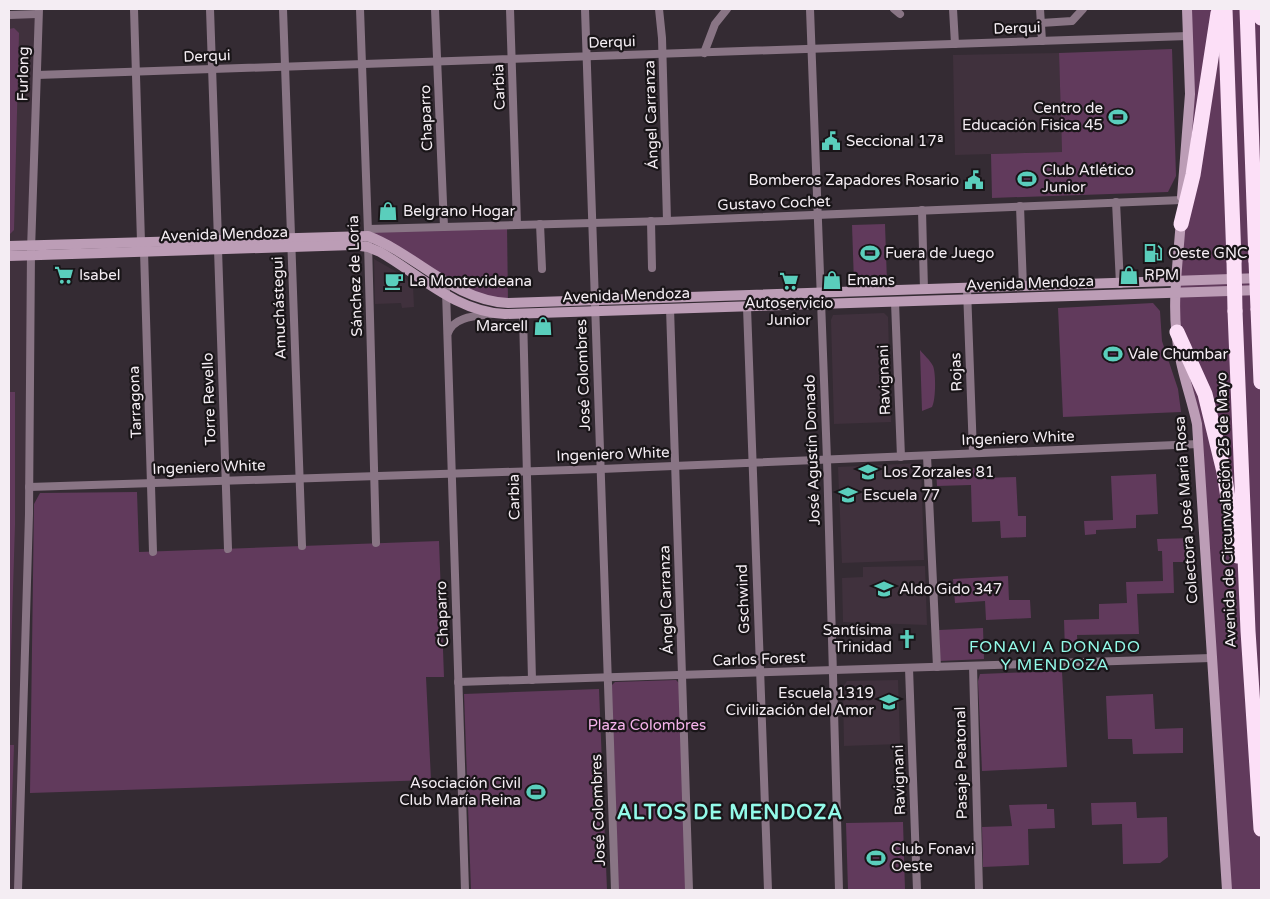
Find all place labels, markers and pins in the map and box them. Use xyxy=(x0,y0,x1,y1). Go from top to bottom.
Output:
place label: Centro de Educación Fisica 45 xyxy=(962,99,1103,134)
sports icon: Centro de Educación Fisica 45 xyxy=(1107,106,1129,128)
public building icon: Seccional 17ª xyxy=(820,130,842,152)
place label: Seccional 17ª xyxy=(846,132,944,150)
place label: Club Atlético Junior xyxy=(1042,161,1134,196)
sports icon: Club Atlético Junior xyxy=(1016,168,1038,190)
public building icon: Bomberos Zapadores Rosario xyxy=(963,169,985,191)
place label: Bomberos Zapadores Rosario xyxy=(748,171,959,189)
shop icon: Belgrano Hogar xyxy=(377,200,399,222)
place label: Belgrano Hogar xyxy=(403,202,515,220)
sports icon: Fuera de Juego xyxy=(859,242,881,264)
fuel station icon: Oeste GNC xyxy=(1142,242,1164,264)
place label: Fuera de Juego xyxy=(885,244,994,262)
place label: Oeste GNC xyxy=(1168,244,1247,262)
supermarket icon: Isabel xyxy=(53,264,75,286)
shop icon: RPM xyxy=(1118,264,1140,286)
place label: Isabel xyxy=(79,266,120,284)
place label: RPM xyxy=(1144,266,1179,284)
shop icon: Emans xyxy=(821,269,843,291)
cafe icon: La Montevideana xyxy=(383,270,405,292)
supermarket icon: Autoservicio Junior xyxy=(778,270,800,292)
place label: Emans xyxy=(847,271,895,289)
place label: La Montevideana xyxy=(409,272,532,290)
place label: Autoservicio Junior xyxy=(745,294,833,329)
shop icon: Marcell xyxy=(532,315,554,337)
place label: Marcell xyxy=(476,317,528,335)
sports icon: Vale Chumbar xyxy=(1102,343,1124,365)
place label: Vale Chumbar xyxy=(1128,345,1228,363)
school or university icon: Los Zorzales 81 xyxy=(857,461,879,483)
place label: Los Zorzales 81 xyxy=(883,463,994,481)
school or university icon: Escuela 77 xyxy=(837,484,859,506)
place label: Escuela 77 xyxy=(863,486,940,504)
school or university icon: Aldo Gido 347 xyxy=(873,578,895,600)
place label: Aldo Gido 347 xyxy=(899,580,1002,598)
place label: Santísima Trinidad xyxy=(823,621,892,656)
church icon: Santísima Trinidad xyxy=(896,628,918,650)
place label: Escuela 1319 Civilización del Amor xyxy=(726,684,874,719)
school or university icon: Escuela 1319 Civilización del Amor xyxy=(878,691,900,713)
place label: Asociación Civil Club María Reina xyxy=(399,774,521,809)
sports icon: Asociación Civil Club María Reina xyxy=(525,781,547,803)
place label: Club Fonavi Oeste xyxy=(891,840,974,875)
sports icon: Club Fonavi Oeste xyxy=(865,847,887,869)

